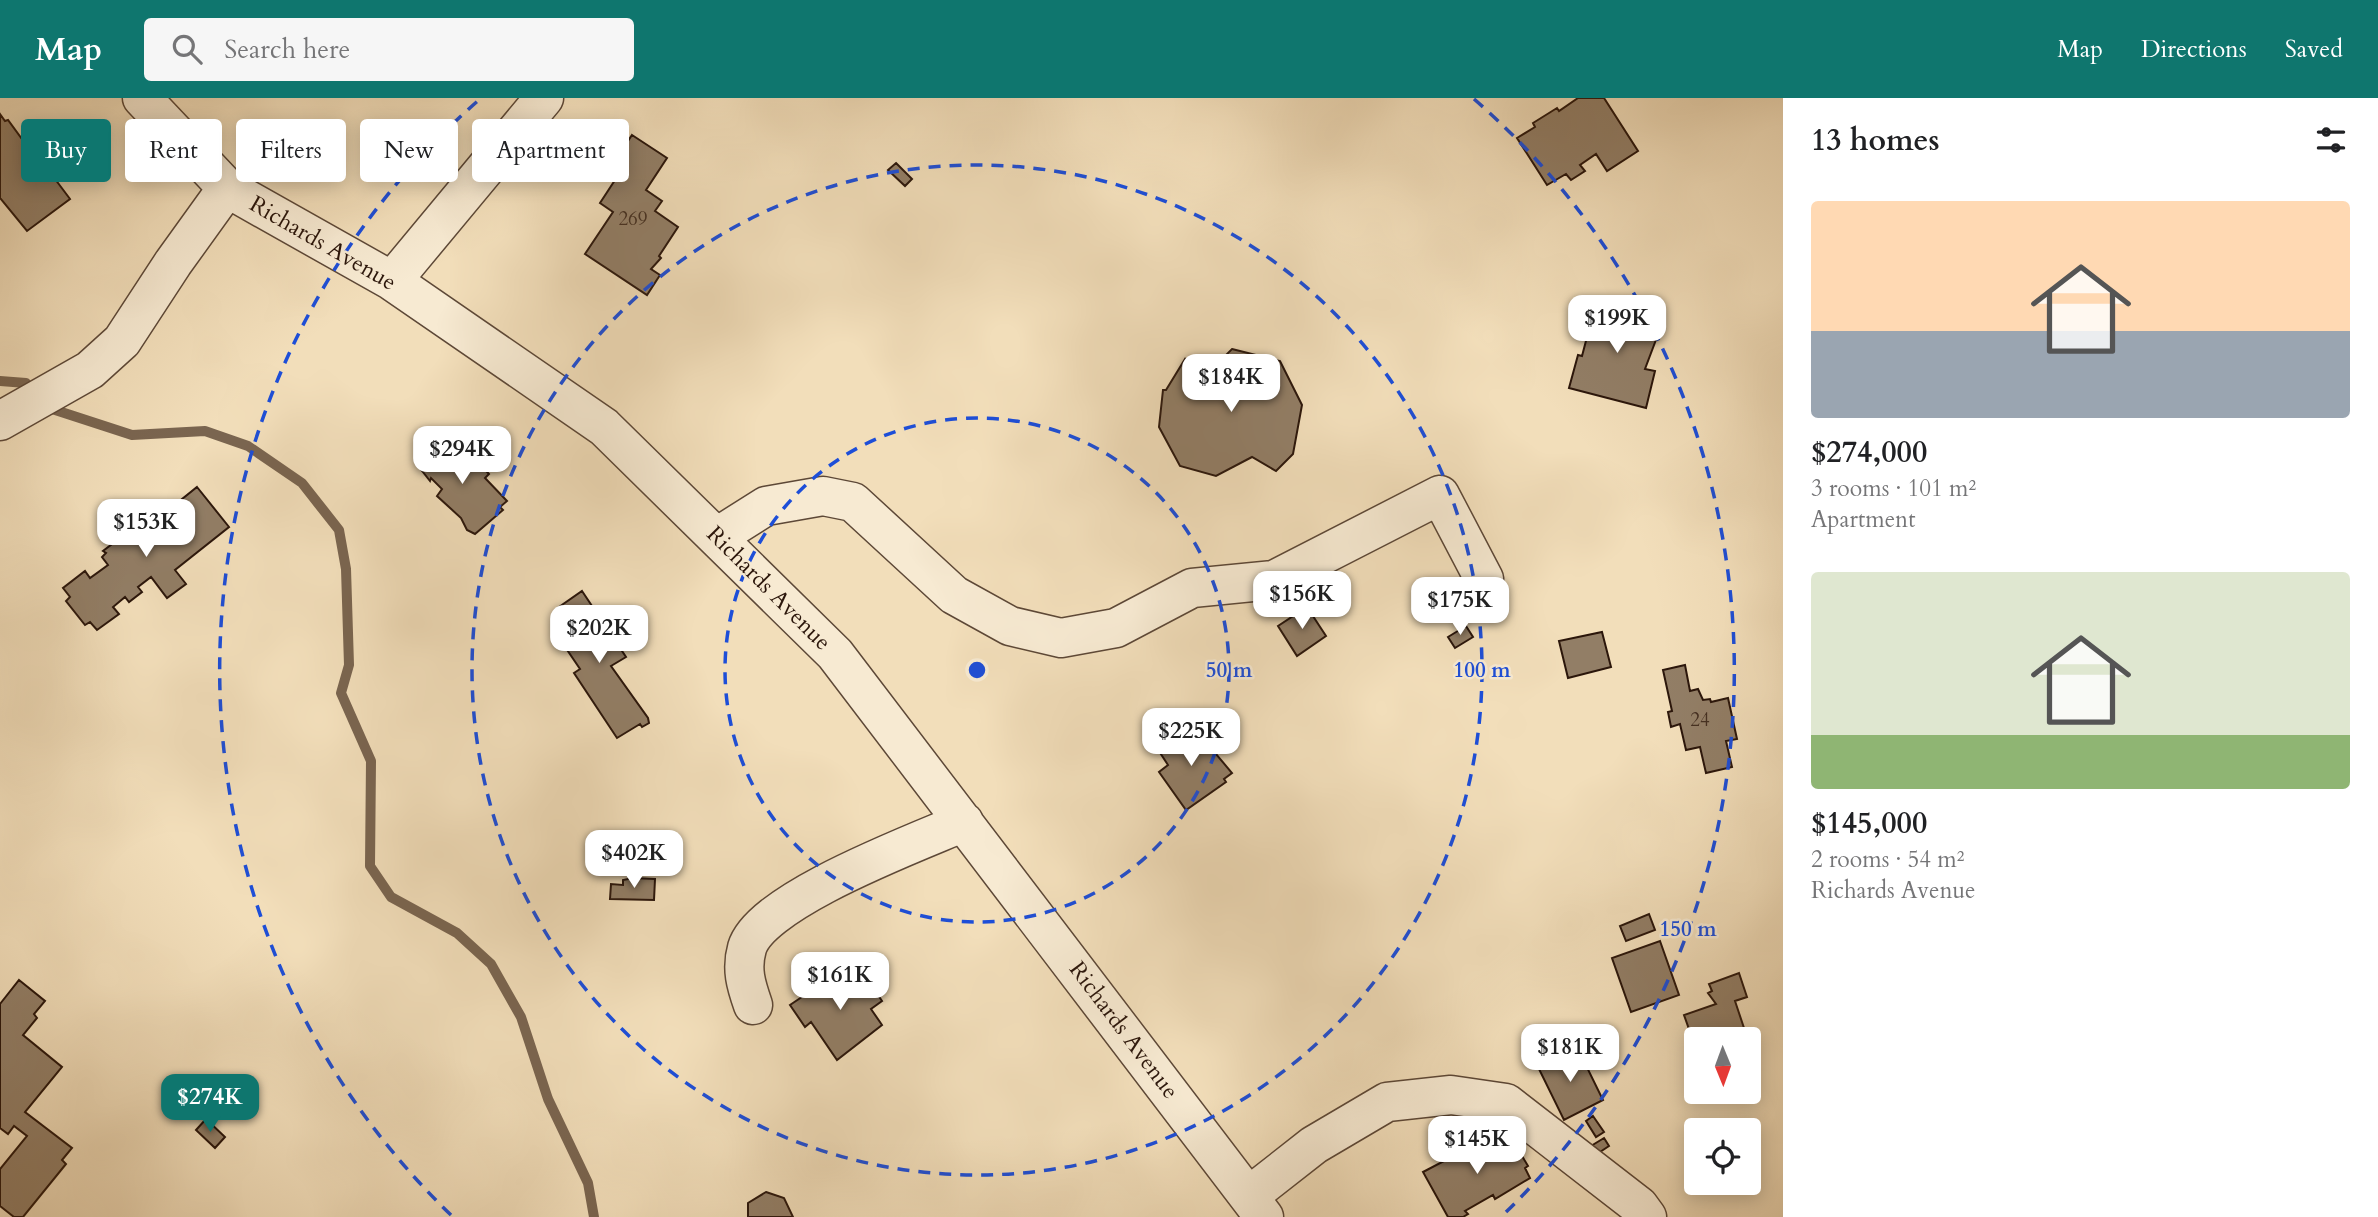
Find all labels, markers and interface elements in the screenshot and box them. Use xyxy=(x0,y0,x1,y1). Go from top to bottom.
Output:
search box xyxy=(144,18,634,81)
text: Map xyxy=(35,27,102,72)
icon: search xyxy=(168,30,206,68)
text: Search here xyxy=(224,32,350,67)
text: Map xyxy=(2057,33,2103,66)
text: Directions xyxy=(2141,33,2247,66)
text: Saved xyxy=(2285,33,2343,66)
chip: Buy xyxy=(21,119,111,182)
chip: Rent xyxy=(125,119,222,182)
chip: Filters xyxy=(236,119,346,182)
chip: New xyxy=(360,119,458,182)
chip: Apartment xyxy=(472,119,629,182)
text: 13 homes xyxy=(1811,120,1940,161)
icon: filters xyxy=(2312,121,2350,159)
street label: Richards Avenue xyxy=(244,188,402,298)
house number: 269 xyxy=(618,206,648,232)
icon: home xyxy=(2018,246,2144,372)
pin: $199K xyxy=(1568,296,1666,355)
text: $199K xyxy=(1584,302,1650,333)
pin: $184K xyxy=(1182,354,1280,414)
text: $184K xyxy=(1198,361,1264,392)
pin: $294K xyxy=(413,426,511,486)
text: $274,000 xyxy=(1811,432,1927,473)
text: $294K xyxy=(429,433,495,464)
text: 3 rooms · 101 m² xyxy=(1811,473,1976,504)
pin: $153K xyxy=(97,500,195,559)
text: Apartment xyxy=(1811,504,1915,535)
text: $153K xyxy=(113,506,179,537)
street label: Richards Avenue xyxy=(700,519,838,657)
pin: $156K xyxy=(1253,572,1351,631)
text: $156K xyxy=(1269,578,1335,609)
pin: $175K xyxy=(1411,578,1509,637)
text: $175K xyxy=(1427,584,1493,615)
pin: $202K xyxy=(550,606,648,665)
text: $202K xyxy=(566,612,632,643)
icon: home xyxy=(2018,617,2144,743)
text: 50 m xyxy=(1206,656,1253,685)
text: 100 m xyxy=(1453,656,1511,685)
centre of rings xyxy=(965,658,989,682)
house number: 24 xyxy=(1690,707,1710,733)
pin: $225K xyxy=(1142,708,1240,768)
text: $225K xyxy=(1158,715,1224,746)
text: $145,000 xyxy=(1811,803,1927,844)
pin: $402K xyxy=(585,830,683,890)
text: $402K xyxy=(601,837,667,868)
text: 2 rooms · 54 m² xyxy=(1811,844,1964,875)
text: Richards Avenue xyxy=(1811,875,1976,906)
text: 150 m xyxy=(1659,915,1717,944)
pin: $161K xyxy=(791,953,889,1012)
street label: Richards Avenue xyxy=(1062,955,1186,1105)
text: $161K xyxy=(807,959,873,990)
pin: $181K xyxy=(1521,1024,1619,1084)
north arrow xyxy=(1684,1027,1760,1104)
map controls xyxy=(1684,1027,1761,1195)
text: $181K xyxy=(1537,1031,1603,1062)
pin: $274K xyxy=(161,1074,259,1134)
text: $274K xyxy=(177,1081,243,1112)
pin: $145K xyxy=(1428,1116,1526,1176)
button: locate xyxy=(1684,1118,1761,1195)
text: $145K xyxy=(1444,1123,1510,1154)

